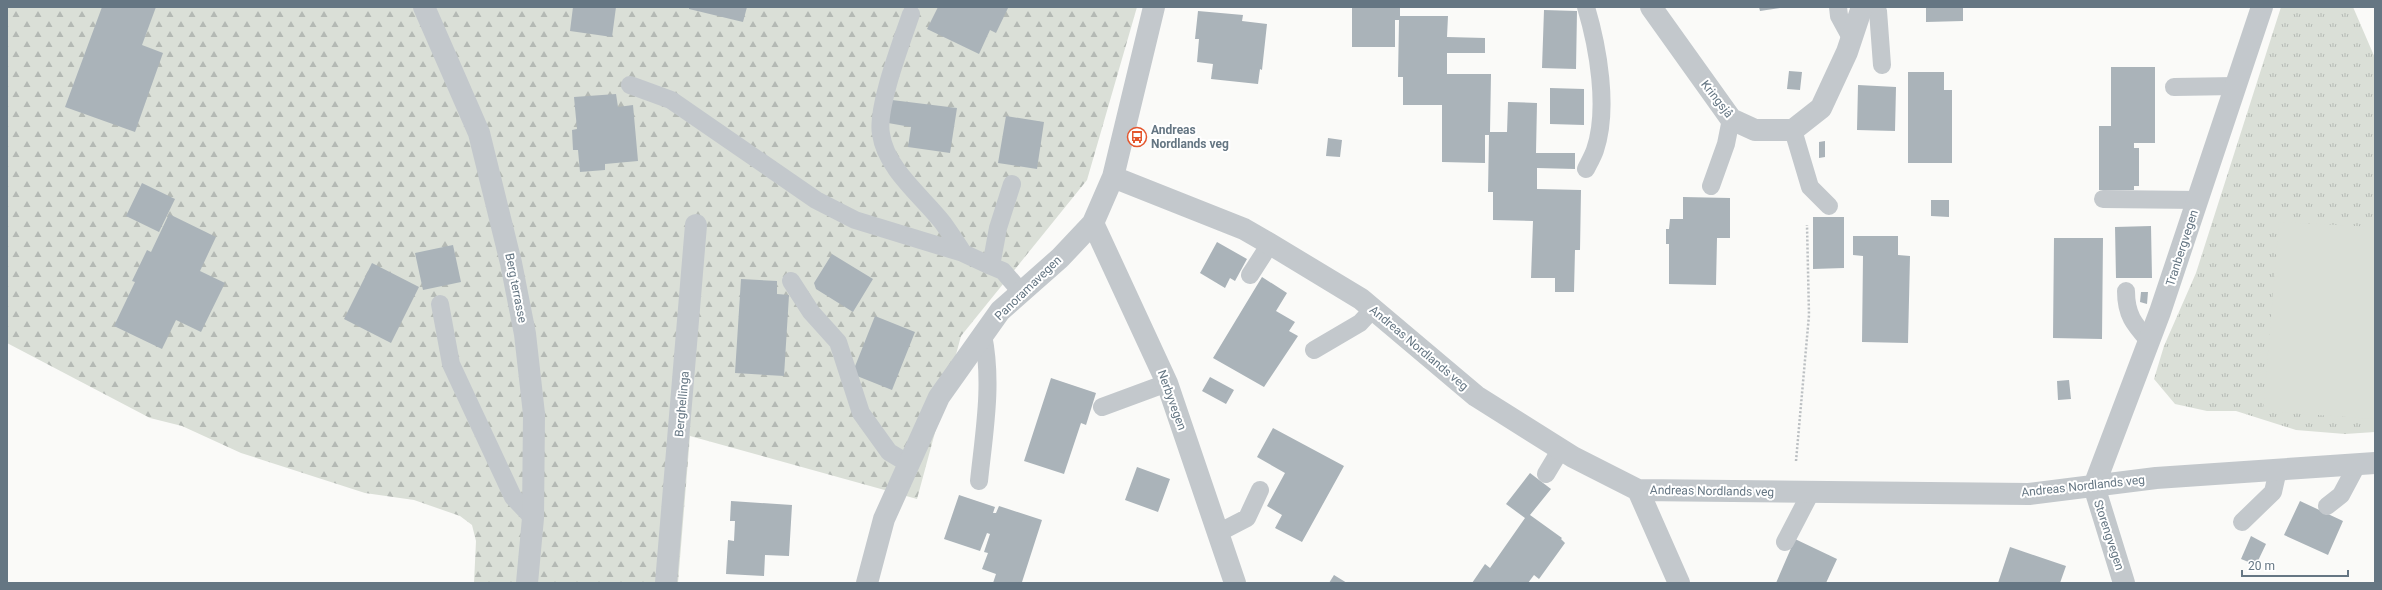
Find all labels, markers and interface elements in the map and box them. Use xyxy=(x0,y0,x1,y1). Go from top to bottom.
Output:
street label: Kringsjå xyxy=(1698,78,1736,120)
place label: Andreas Nordlands veg xyxy=(1151,123,1229,151)
bus stop icon: Andreas Nordlands veg xyxy=(1126,126,1148,148)
street label: Tranbergvegen xyxy=(2163,208,2201,288)
street label: Berg terrasse xyxy=(502,252,530,324)
street label: Panoramavegen xyxy=(992,253,1064,323)
street label: Andreas Nordlands veg xyxy=(1367,303,1471,393)
street label: Nerbyvegen xyxy=(1155,368,1189,432)
street label: Berghellinga xyxy=(672,370,692,438)
street label: Andreas Nordlands veg xyxy=(2020,473,2146,499)
street label: Andreas Nordlands veg xyxy=(1650,483,1774,499)
street label: Storengvegen xyxy=(2091,498,2127,572)
scale bar xyxy=(2242,552,2348,578)
text: 20 m xyxy=(2248,559,2275,573)

